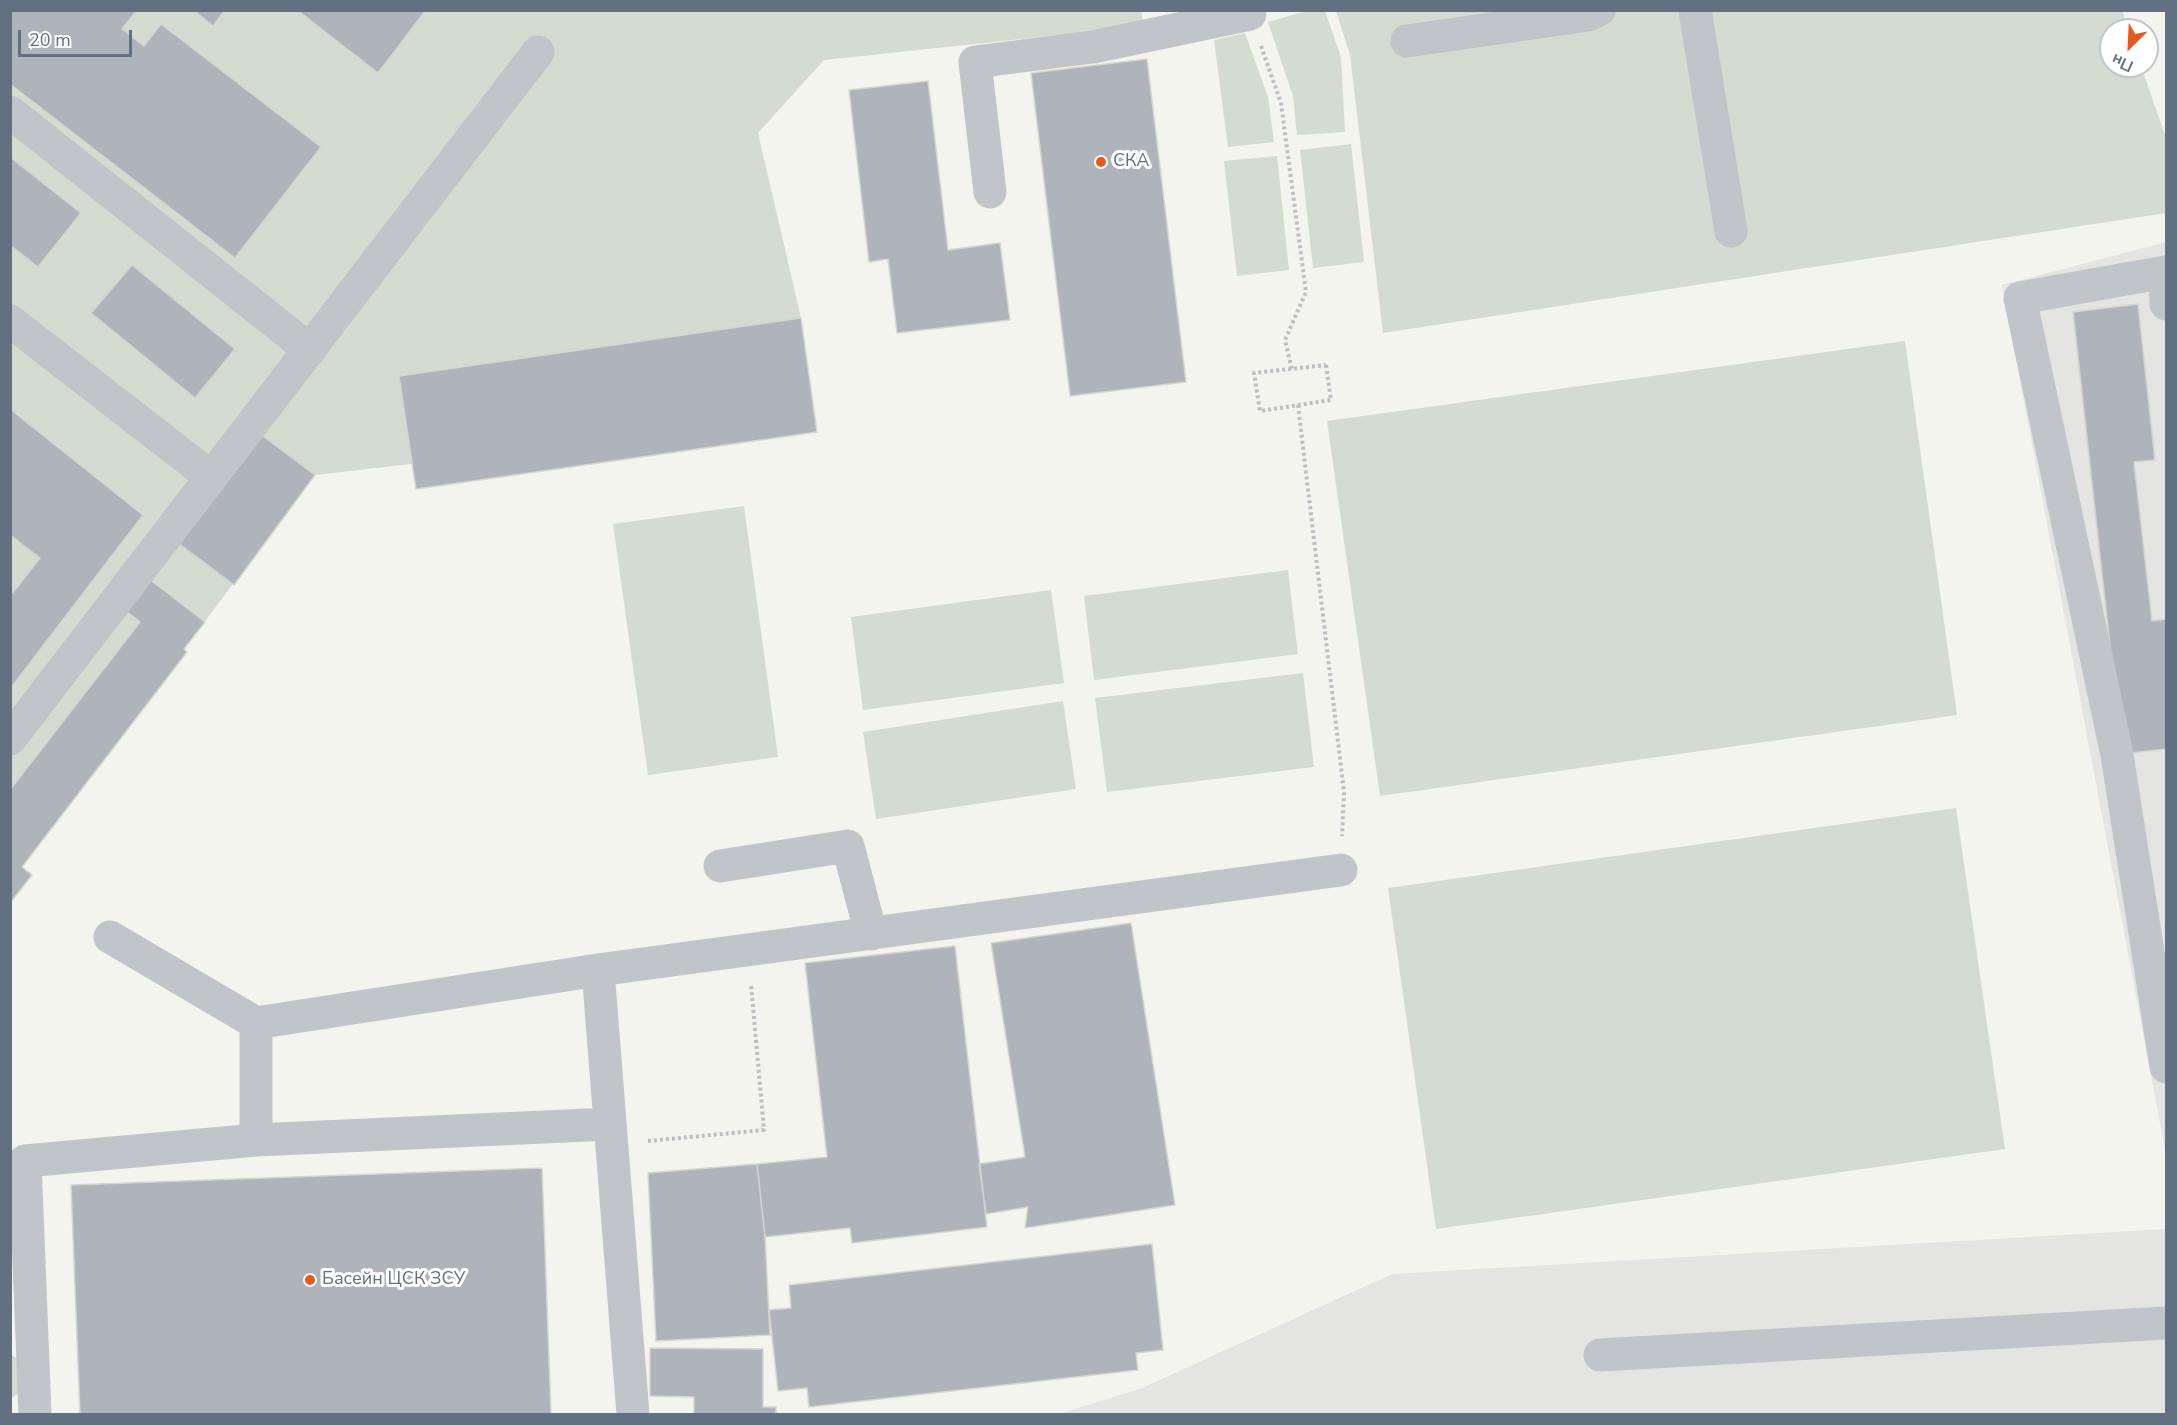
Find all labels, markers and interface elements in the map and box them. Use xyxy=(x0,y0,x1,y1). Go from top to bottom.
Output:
scale bar xyxy=(21,18,135,56)
north arrow xyxy=(2099,18,2159,78)
text: 20 m xyxy=(29,28,71,52)
text: Пн xyxy=(2108,48,2137,77)
place label: СКА xyxy=(1113,151,1149,173)
marker: СКА xyxy=(1094,155,1108,169)
place label: Басейн ЦСК ЗСУ xyxy=(322,1269,465,1291)
marker: Басейн ЦСК ЗСУ xyxy=(303,1273,317,1287)

